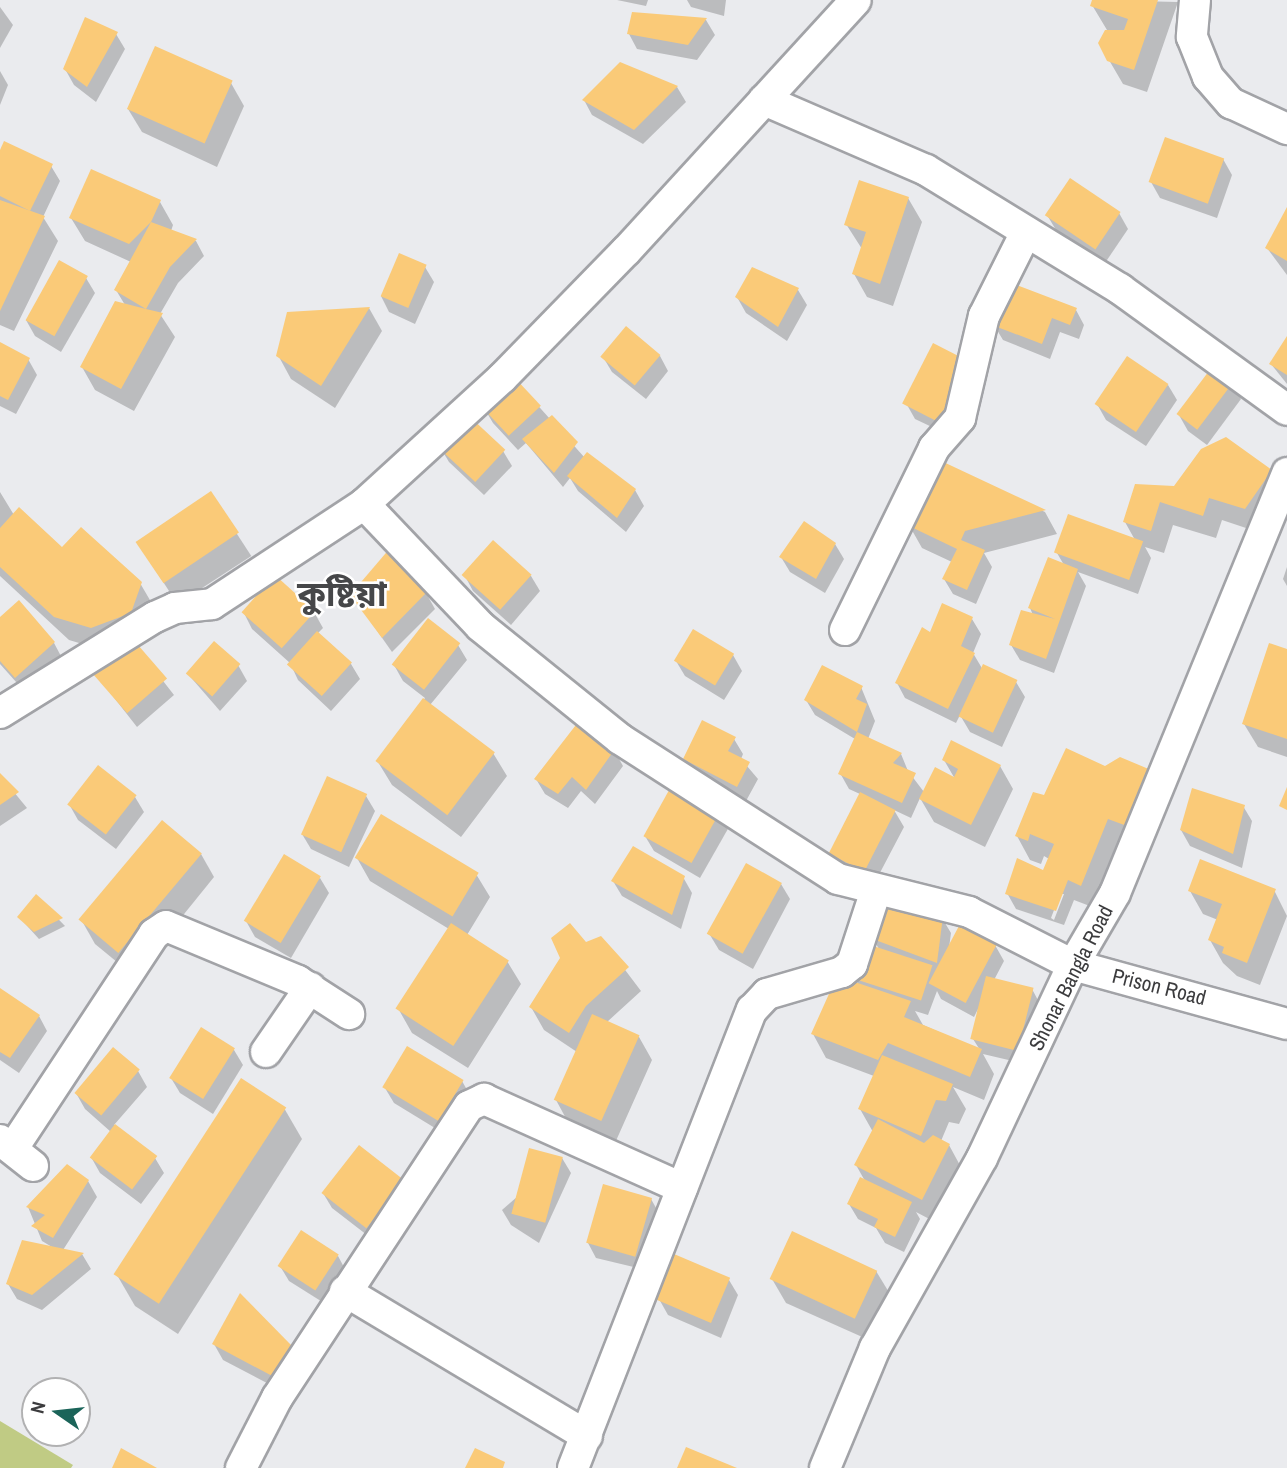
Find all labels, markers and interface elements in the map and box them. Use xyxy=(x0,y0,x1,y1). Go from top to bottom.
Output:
district label: কুষ্টিয়া xyxy=(297,573,387,615)
street label: Shonar Bangla Road xyxy=(1023,901,1119,1055)
street label: Prison Road xyxy=(1110,963,1208,1011)
north arrow xyxy=(21,1377,91,1447)
text: N xyxy=(24,1399,52,1416)

